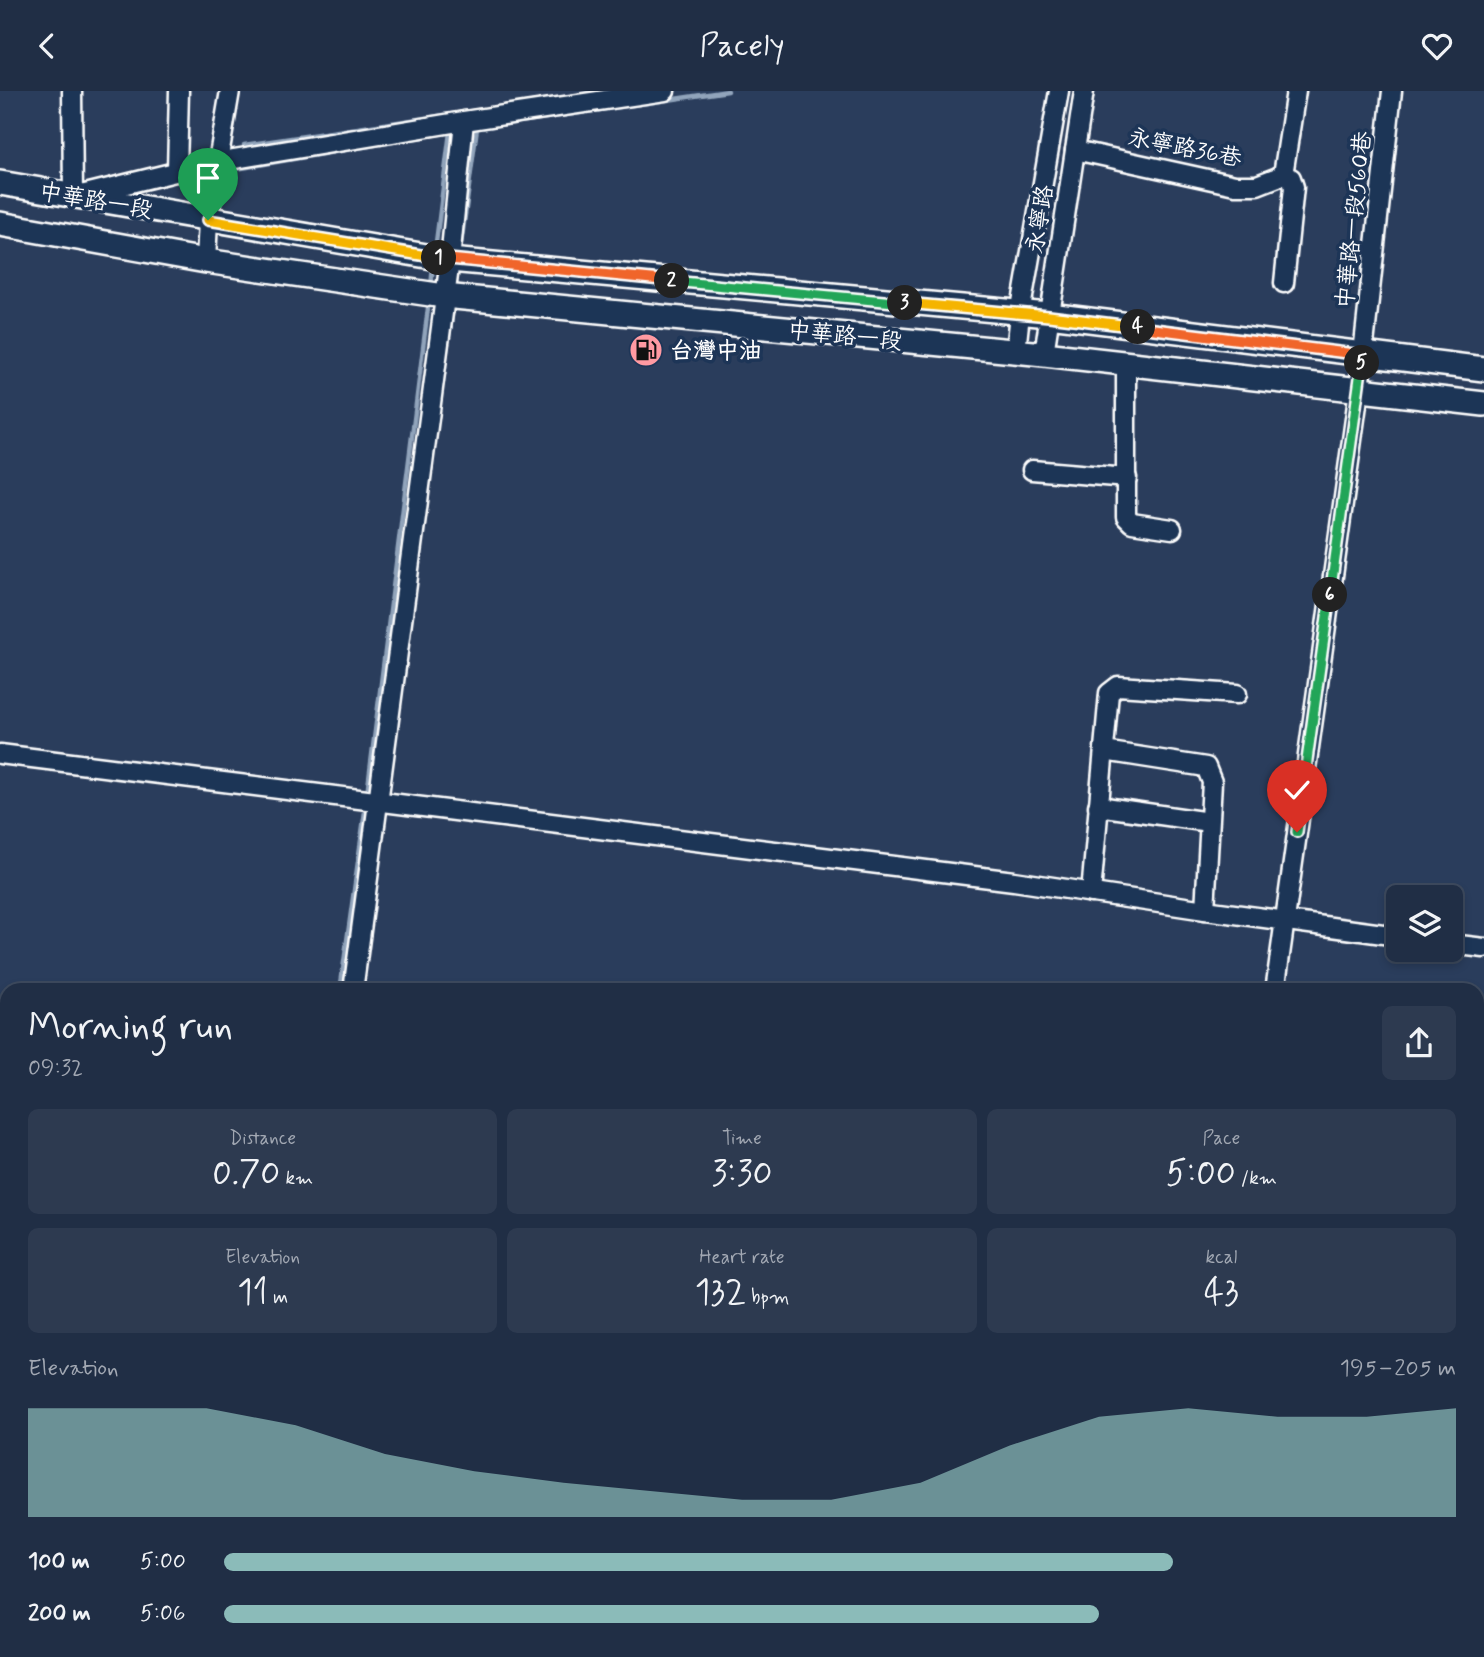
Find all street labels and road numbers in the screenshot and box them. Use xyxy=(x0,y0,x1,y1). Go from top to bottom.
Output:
street label: 永寧路36巷 xyxy=(1125,123,1245,175)
street label: 中華路一段560巷 xyxy=(1331,129,1379,310)
street label: 中華路一段 xyxy=(36,177,155,227)
street label: 永寧路 xyxy=(1021,183,1061,256)
street label: 中華路一段 xyxy=(786,316,904,358)

